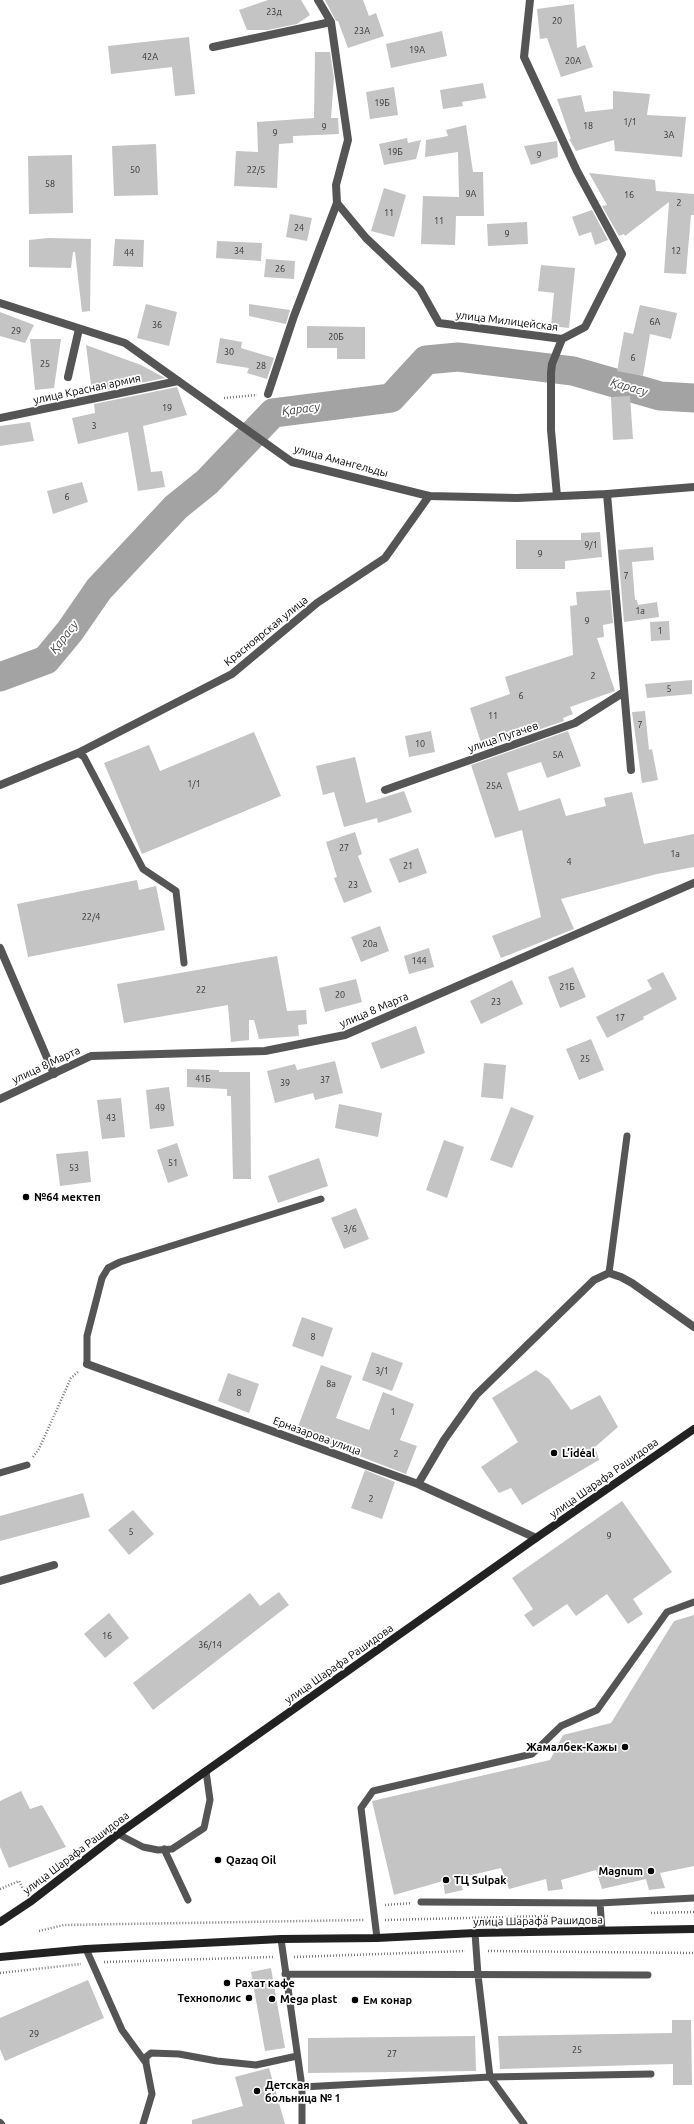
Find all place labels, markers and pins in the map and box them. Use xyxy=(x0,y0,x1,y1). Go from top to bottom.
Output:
place label: №64 мектеп xyxy=(34,1190,101,1204)
marker: №64 мектеп xyxy=(21,1192,31,1202)
place label: L’idéal xyxy=(562,1446,595,1460)
marker: L’idéal xyxy=(549,1448,559,1458)
place label: Жамалбек-Кажы xyxy=(526,1740,617,1754)
marker: Жамалбек-Кажы xyxy=(620,1742,630,1752)
place label: Qazaq Oil xyxy=(226,1853,276,1867)
marker: Qazaq Oil xyxy=(213,1855,223,1865)
place label: Magnum xyxy=(598,1864,643,1878)
marker: Magnum xyxy=(646,1866,656,1876)
place label: ТЦ Sulpak xyxy=(454,1873,506,1887)
marker: ТЦ Sulpak xyxy=(441,1875,451,1885)
place label: Рахат кафе xyxy=(235,1976,295,1990)
marker: Рахат кафе xyxy=(222,1978,232,1988)
place label: Технополис xyxy=(178,1991,241,2005)
place label: Mega plast xyxy=(280,1992,337,2006)
marker: Технополис xyxy=(244,1993,254,2003)
place label: Ем конар xyxy=(363,1993,412,2007)
marker: Mega plast xyxy=(267,1994,277,2004)
marker: Ем конар xyxy=(350,1995,360,2005)
place label: Детская больница № 1 xyxy=(265,2078,341,2104)
marker: Детская больница № 1 xyxy=(252,2086,262,2096)

